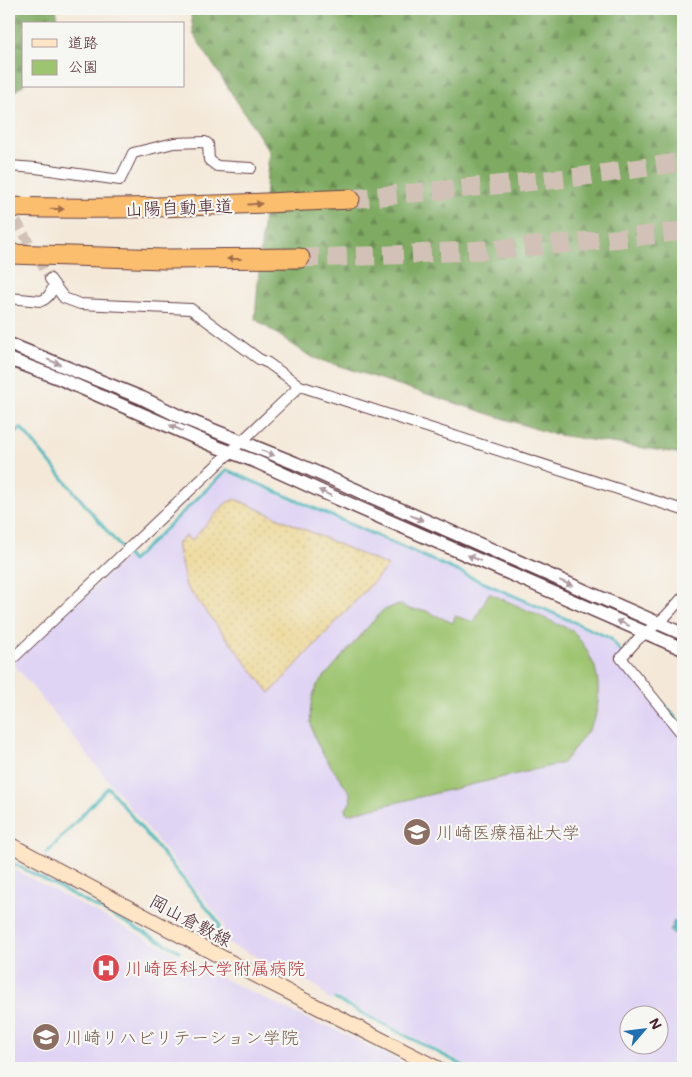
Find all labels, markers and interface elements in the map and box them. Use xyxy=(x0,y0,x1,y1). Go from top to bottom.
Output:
legend xyxy=(22,22,185,88)
text: 道路 xyxy=(68,32,98,52)
text: 公園 xyxy=(68,56,98,76)
street label: 山陽自動車道 xyxy=(125,193,233,221)
one-way arrow xyxy=(247,199,263,207)
one-way arrow xyxy=(50,205,66,213)
one-way arrow xyxy=(225,255,241,263)
one-way arrow xyxy=(47,358,61,366)
one-way arrow xyxy=(169,424,183,432)
one-way arrow xyxy=(261,449,275,457)
one-way arrow xyxy=(318,488,332,496)
one-way arrow xyxy=(410,515,424,523)
one-way arrow xyxy=(467,553,481,561)
one-way arrow xyxy=(559,579,573,587)
one-way arrow xyxy=(616,618,630,626)
school or university icon: 川崎医療福祉大学 xyxy=(402,817,432,847)
place label: 川崎医療福祉大学 xyxy=(436,820,580,844)
street label: 岡山倉敷線 xyxy=(146,888,236,952)
hospital icon: 川崎医科大学附属病院 xyxy=(91,953,121,983)
place label: 川崎医科大学附属病院 xyxy=(125,956,305,980)
north arrow xyxy=(620,1004,670,1054)
text: N xyxy=(645,1015,667,1033)
school or university icon: 川崎リハビリテーション学院 xyxy=(31,1022,61,1052)
place label: 川崎リハビリテーション学院 xyxy=(65,1025,299,1049)

